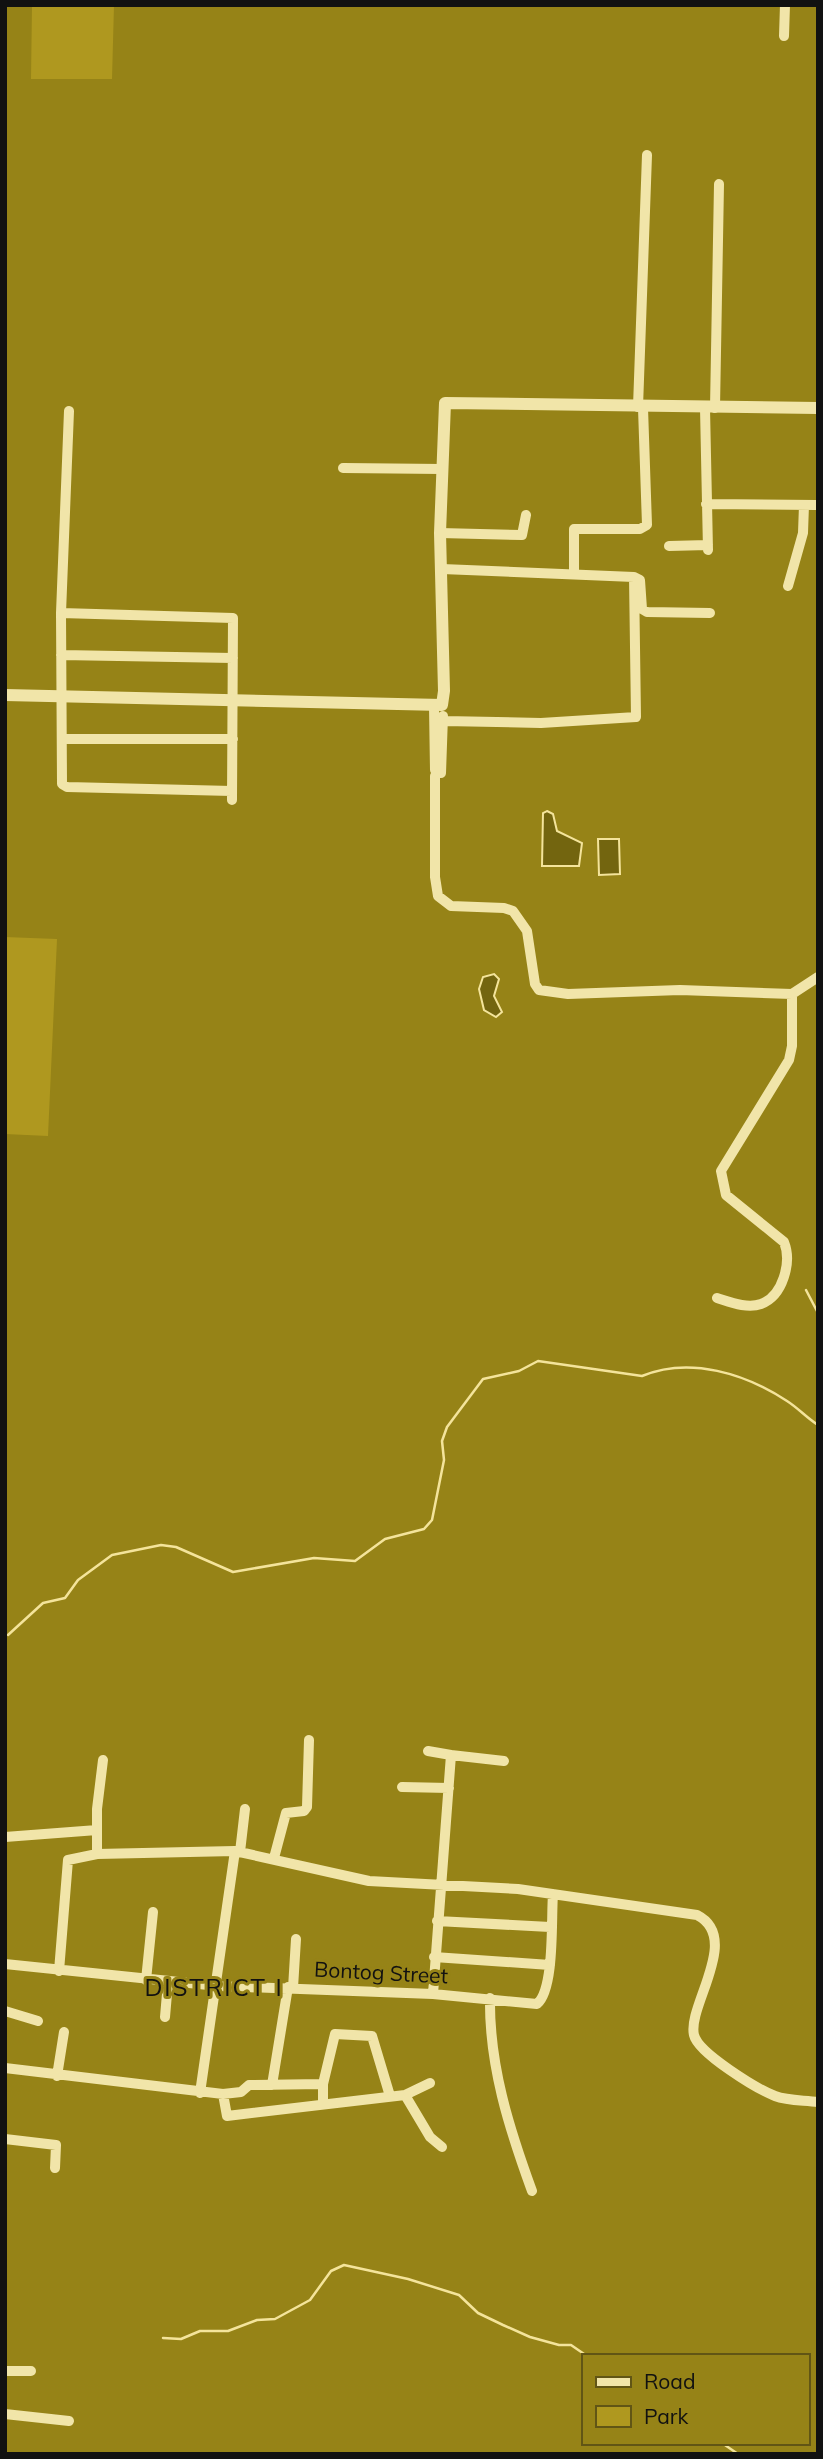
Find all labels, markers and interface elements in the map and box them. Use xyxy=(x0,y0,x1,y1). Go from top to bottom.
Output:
street label: Bontog Street xyxy=(313,1956,449,1988)
district label: DISTRICT I xyxy=(144,1972,284,2002)
legend xyxy=(582,2354,809,2445)
text: Road xyxy=(644,2368,695,2394)
text: Park xyxy=(644,2403,688,2429)

